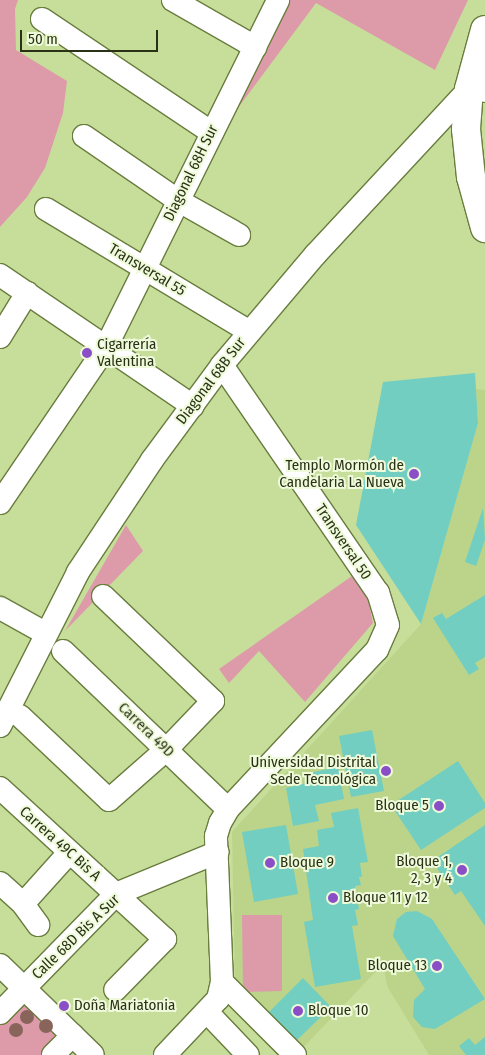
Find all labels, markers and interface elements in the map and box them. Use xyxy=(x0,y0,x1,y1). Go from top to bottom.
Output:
scale bar xyxy=(22,20,160,52)
text: 50 m xyxy=(28,30,58,48)
street label: Diagonal 68H Sur xyxy=(160,122,222,224)
street label: Transversal 55 xyxy=(105,240,189,300)
street label: Diagonal 68B Sur xyxy=(172,334,250,428)
place label: Cigarrería Valentina xyxy=(97,335,156,370)
marker: Cigarrería Valentina xyxy=(81,347,93,359)
place label: Templo Mormón de Candelaria La Nueva xyxy=(279,456,404,491)
marker: Templo Mormón de Candelaria La Nueva xyxy=(408,468,420,480)
street label: Transversal 50 xyxy=(311,501,375,583)
street label: Carrera 49D xyxy=(114,699,178,761)
place label: Universidad Distrital Sede Tecnológica xyxy=(251,753,376,788)
marker: Universidad Distrital Sede Tecnológica xyxy=(380,765,392,777)
place label: Bloque 5 xyxy=(375,797,429,815)
marker: Bloque 5 xyxy=(433,800,445,812)
street label: Carrera 49C Bis A xyxy=(16,803,104,885)
place label: Bloque 1, 2, 3 y 4 xyxy=(396,852,452,887)
place label: Bloque 9 xyxy=(280,854,334,872)
marker: Bloque 9 xyxy=(264,857,276,869)
marker: Bloque 1, 2, 3 y 4 xyxy=(456,864,468,876)
place label: Bloque 11 y 12 xyxy=(343,889,427,907)
street label: Calle 68D Bis A Sur xyxy=(29,891,123,983)
marker: Bloque 11 y 12 xyxy=(327,892,339,904)
place label: Bloque 13 xyxy=(368,957,427,975)
marker: Bloque 13 xyxy=(431,960,443,972)
place label: Doña Mariatonia xyxy=(74,997,175,1015)
marker: Doña Mariatonia xyxy=(58,1000,70,1012)
place label: Bloque 10 xyxy=(308,1002,368,1020)
marker: Bloque 10 xyxy=(292,1005,304,1017)

